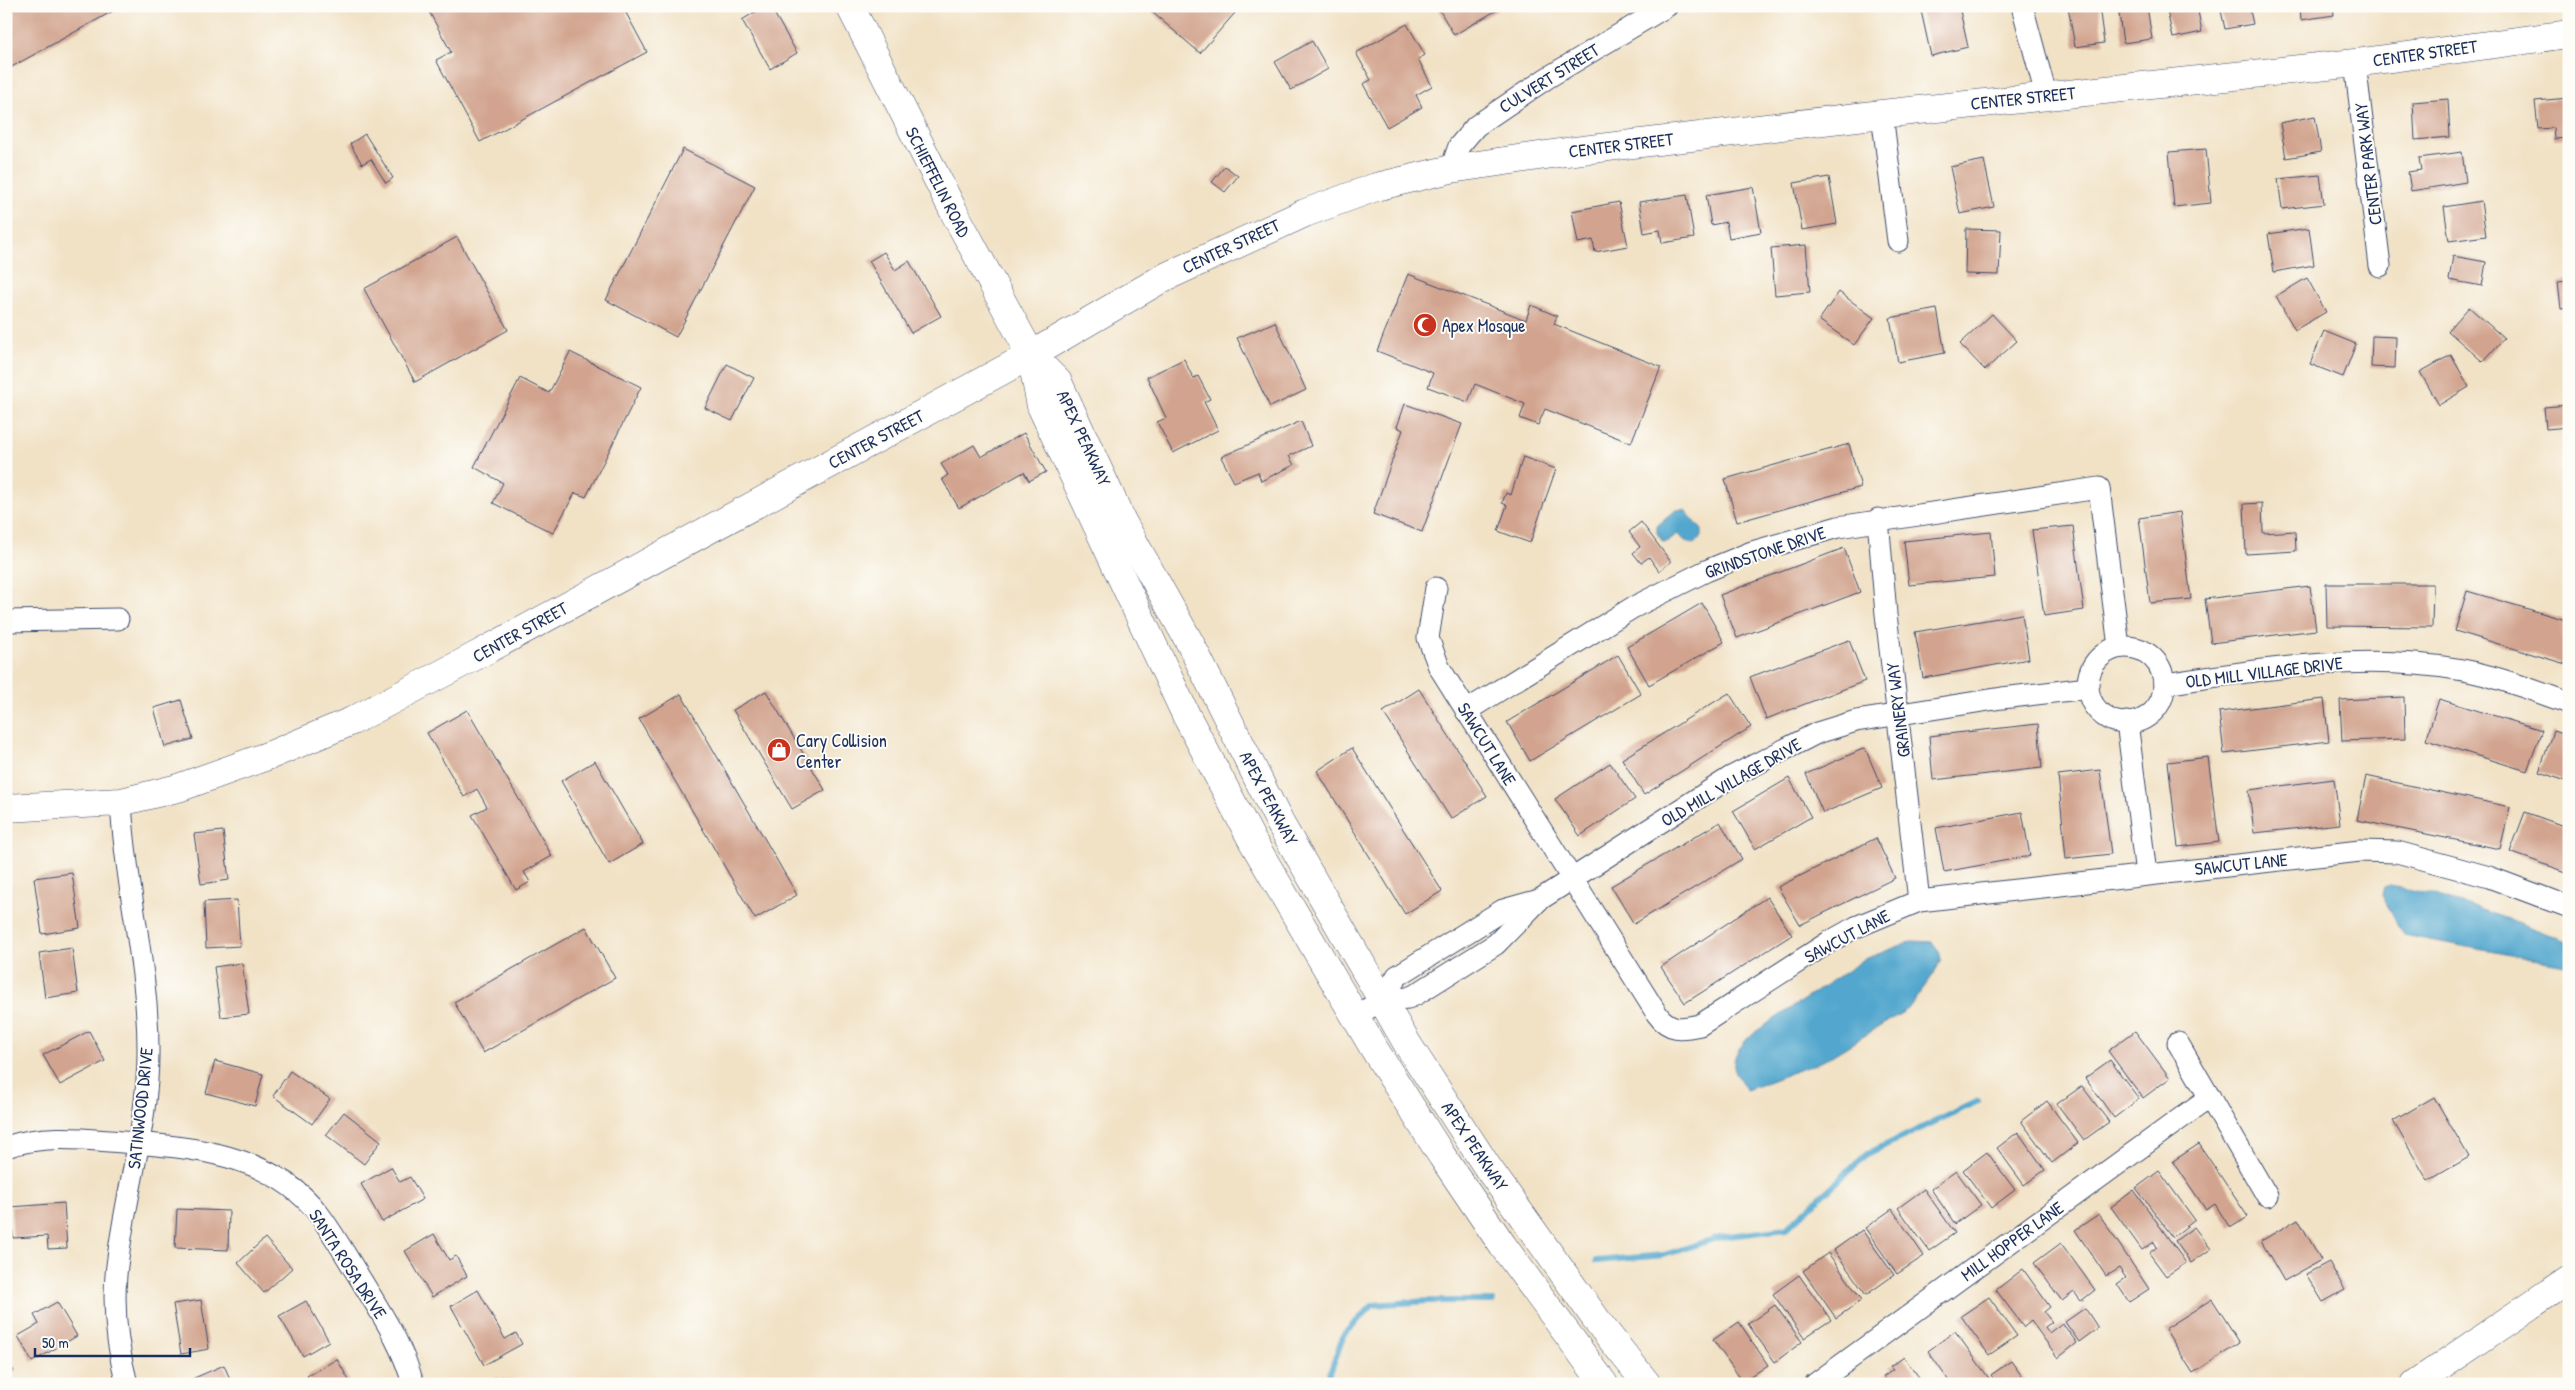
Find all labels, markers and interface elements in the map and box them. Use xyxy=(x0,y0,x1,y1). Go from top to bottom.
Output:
street label: CENTER STREET xyxy=(2371,33,2479,73)
street label: CULVERT STREET xyxy=(1494,37,1605,119)
street label: CENTER STREET xyxy=(1969,80,2077,116)
street label: CENTER PARK WAY xyxy=(2348,101,2388,227)
street label: SCHIEFFELIN ROAD xyxy=(900,123,977,242)
street label: CENTER STREET xyxy=(1567,126,1675,164)
street label: CENTER STREET xyxy=(1178,212,1285,280)
mosque icon: Apex Mosque xyxy=(1412,312,1438,338)
place label: Apex Mosque xyxy=(1442,313,1525,338)
street label: APEX PEAKWAY xyxy=(1051,386,1117,490)
street label: CENTER STREET xyxy=(824,403,929,475)
street label: GRINDSTONE DRIVE xyxy=(1701,520,1829,584)
street label: CENTER STREET xyxy=(468,595,573,668)
street label: OLD MILL VILLAGE DRIVE xyxy=(2184,650,2344,694)
street label: GRAINERY WAY xyxy=(1880,661,1916,759)
street label: SAWCUT LANE xyxy=(1452,698,1522,790)
place label: Cary Collision Center xyxy=(796,728,887,774)
street label: OLD MILL VILLAGE DRIVE xyxy=(1656,732,1806,832)
shop icon: Cary Collision Center xyxy=(766,737,792,763)
street label: APEX PEAKWAY xyxy=(1234,747,1304,849)
street label: SAWCUT LANE xyxy=(2193,847,2289,881)
street label: SAWCUT LANE xyxy=(1800,903,1894,969)
street label: SATINWOOD DRIVE xyxy=(121,1046,159,1170)
street label: APEX PEAKWAY xyxy=(1436,1096,1514,1196)
street label: MILL HOPPER LANE xyxy=(1956,1195,2069,1287)
street label: SANTA ROSA DRIVE xyxy=(303,1204,393,1324)
scale bar xyxy=(35,1325,190,1357)
text: 50 m xyxy=(42,1332,69,1353)

